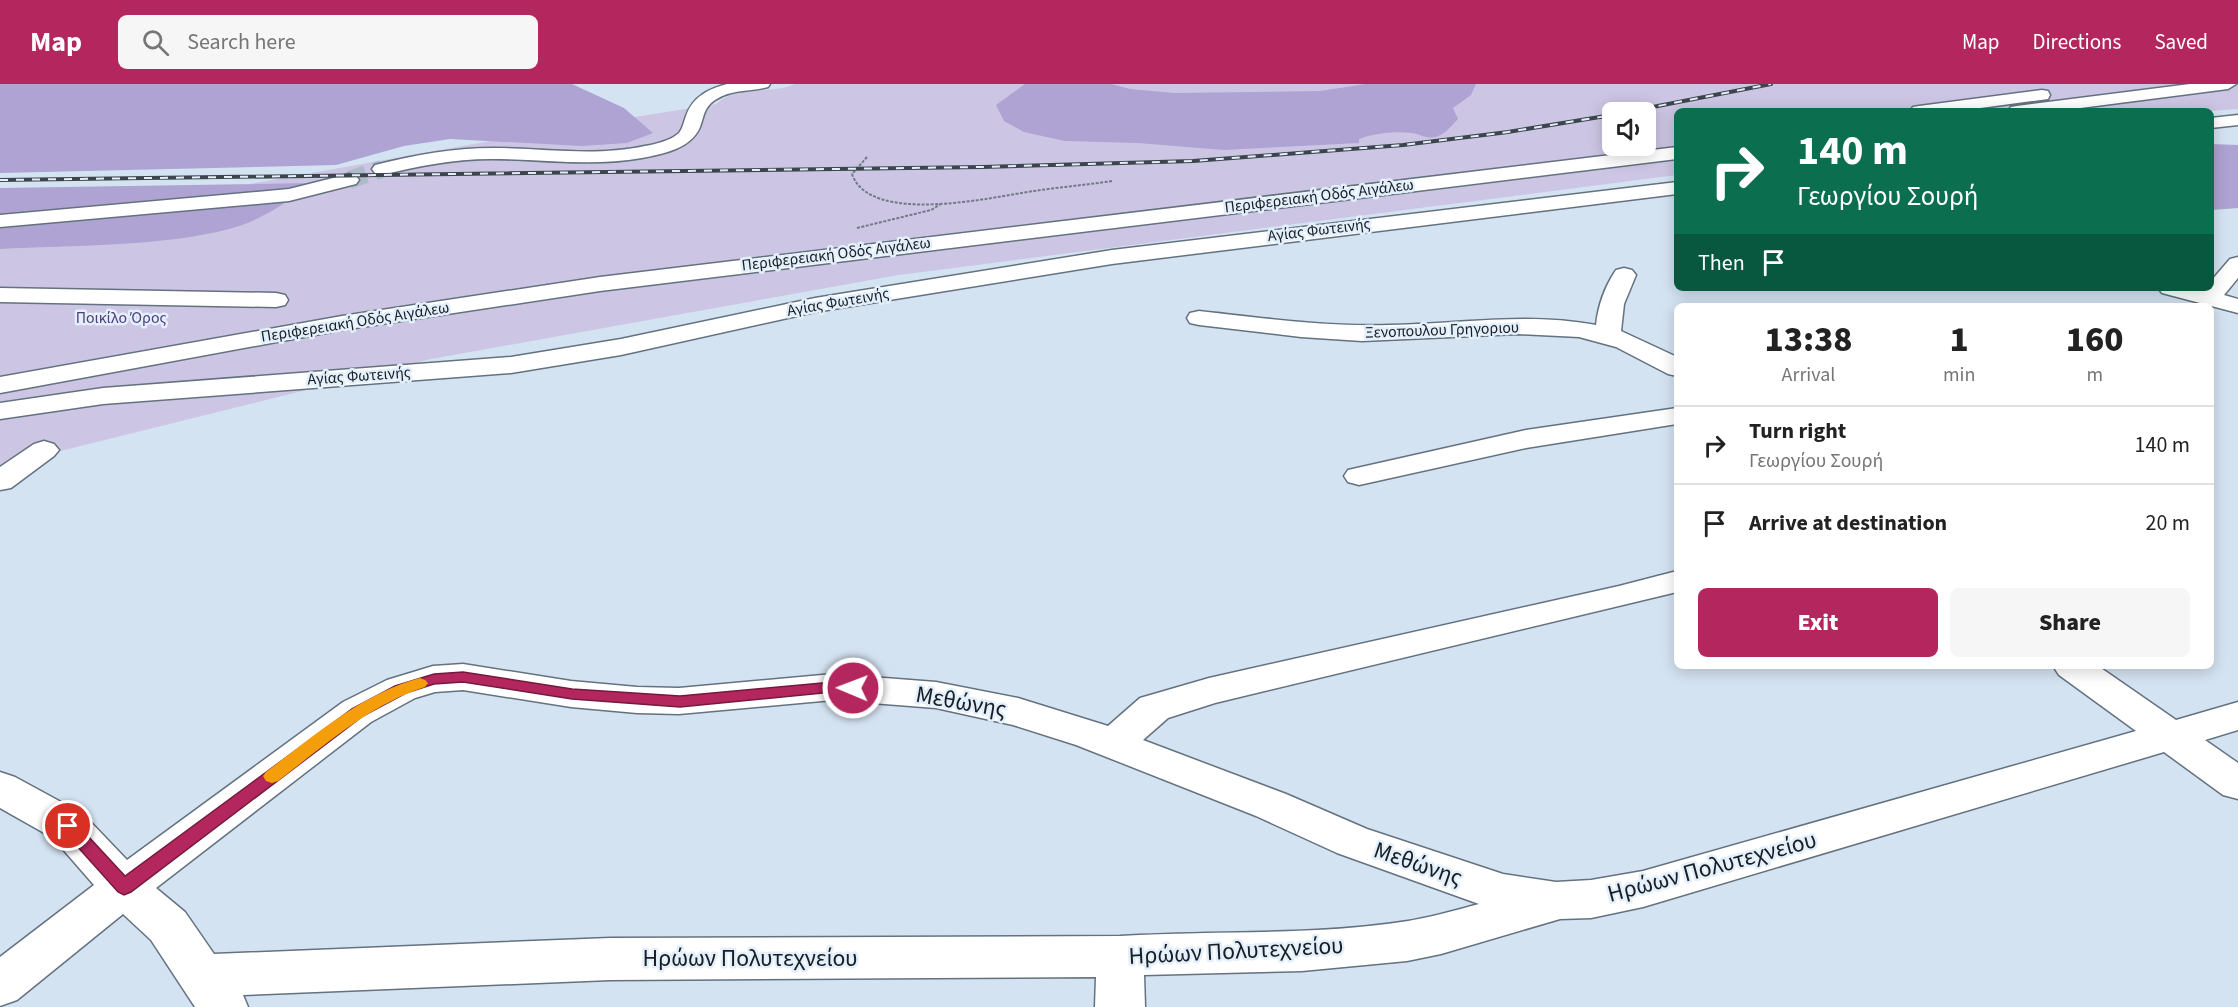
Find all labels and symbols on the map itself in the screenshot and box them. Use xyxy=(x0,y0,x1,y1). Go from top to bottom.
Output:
street label: Περιφερειακή Οδός Αιγάλεω xyxy=(1223,173,1415,219)
street label: Αγίας Φωτεινής xyxy=(1266,213,1372,247)
street label: Περιφερειακή Οδός Αιγάλεω xyxy=(740,231,932,277)
street label: Αγίας Φωτεινής xyxy=(785,282,891,322)
street label: Περιφερειακή Οδός Αιγάλεω xyxy=(259,296,451,348)
park label: Ποικίλο Όρος xyxy=(76,307,166,329)
street label: Ξενοπουλου Γρηγοριου xyxy=(1365,316,1519,344)
street label: Αγίας Φωτεινής xyxy=(307,361,411,391)
position arrow xyxy=(821,656,885,720)
street label: Μεθώνης xyxy=(913,677,1009,727)
pin xyxy=(42,800,93,851)
street label: Ηρώων Πολυτεχνείου xyxy=(1604,822,1820,912)
street label: Μεθώνης xyxy=(1369,833,1467,895)
street label: Ηρώων Πολυτεχνείου xyxy=(1128,928,1344,974)
street label: Ηρώων Πολυτεχνείου xyxy=(642,941,858,976)

